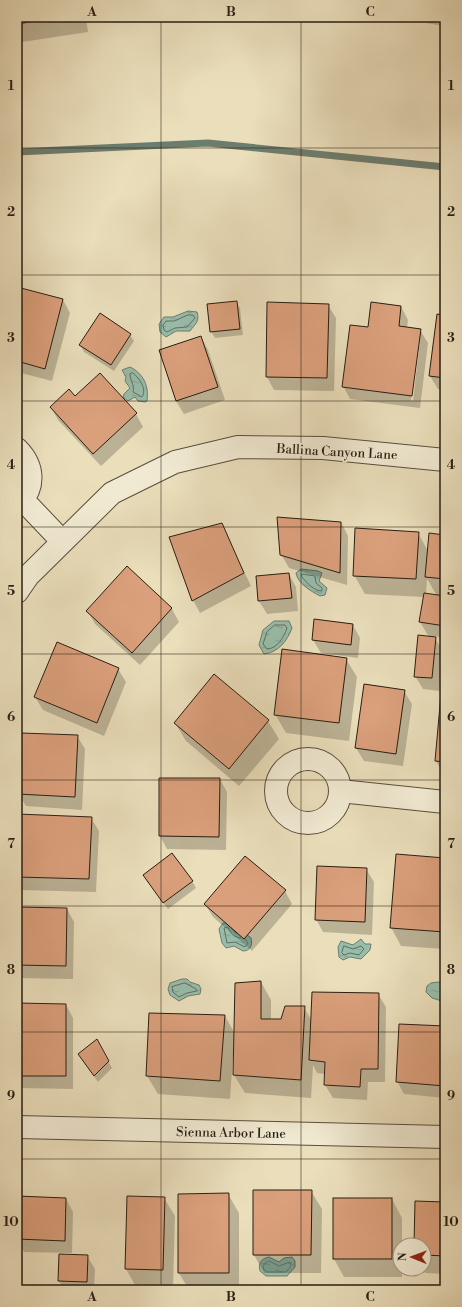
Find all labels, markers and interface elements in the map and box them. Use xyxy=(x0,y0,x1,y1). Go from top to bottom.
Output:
text: A xyxy=(86,4,97,20)
text: B xyxy=(226,4,236,20)
text: C xyxy=(365,4,375,20)
text: 1 xyxy=(8,78,15,94)
text: 1 xyxy=(448,78,455,94)
text: 2 xyxy=(7,204,15,220)
text: 2 xyxy=(447,204,455,220)
text: 3 xyxy=(7,330,15,346)
text: 3 xyxy=(447,330,455,346)
street label: Ballina Canyon Lane xyxy=(275,441,398,463)
text: 4 xyxy=(7,457,16,473)
text: 4 xyxy=(447,457,456,473)
text: 5 xyxy=(7,583,15,599)
text: 5 xyxy=(447,583,455,599)
text: 6 xyxy=(7,709,15,725)
text: 6 xyxy=(447,709,455,725)
text: 7 xyxy=(7,836,15,852)
text: 7 xyxy=(447,836,455,852)
text: 8 xyxy=(7,962,15,978)
text: 8 xyxy=(447,962,455,978)
text: 9 xyxy=(7,1088,15,1104)
text: 9 xyxy=(447,1088,455,1104)
street label: Sienna Arbor Lane xyxy=(176,1124,287,1142)
text: 10 xyxy=(3,1214,19,1230)
text: 10 xyxy=(443,1214,459,1230)
north arrow xyxy=(392,1237,432,1277)
text: N xyxy=(396,1252,410,1261)
text: A xyxy=(86,1289,97,1305)
text: B xyxy=(226,1289,236,1305)
text: C xyxy=(365,1289,375,1305)

